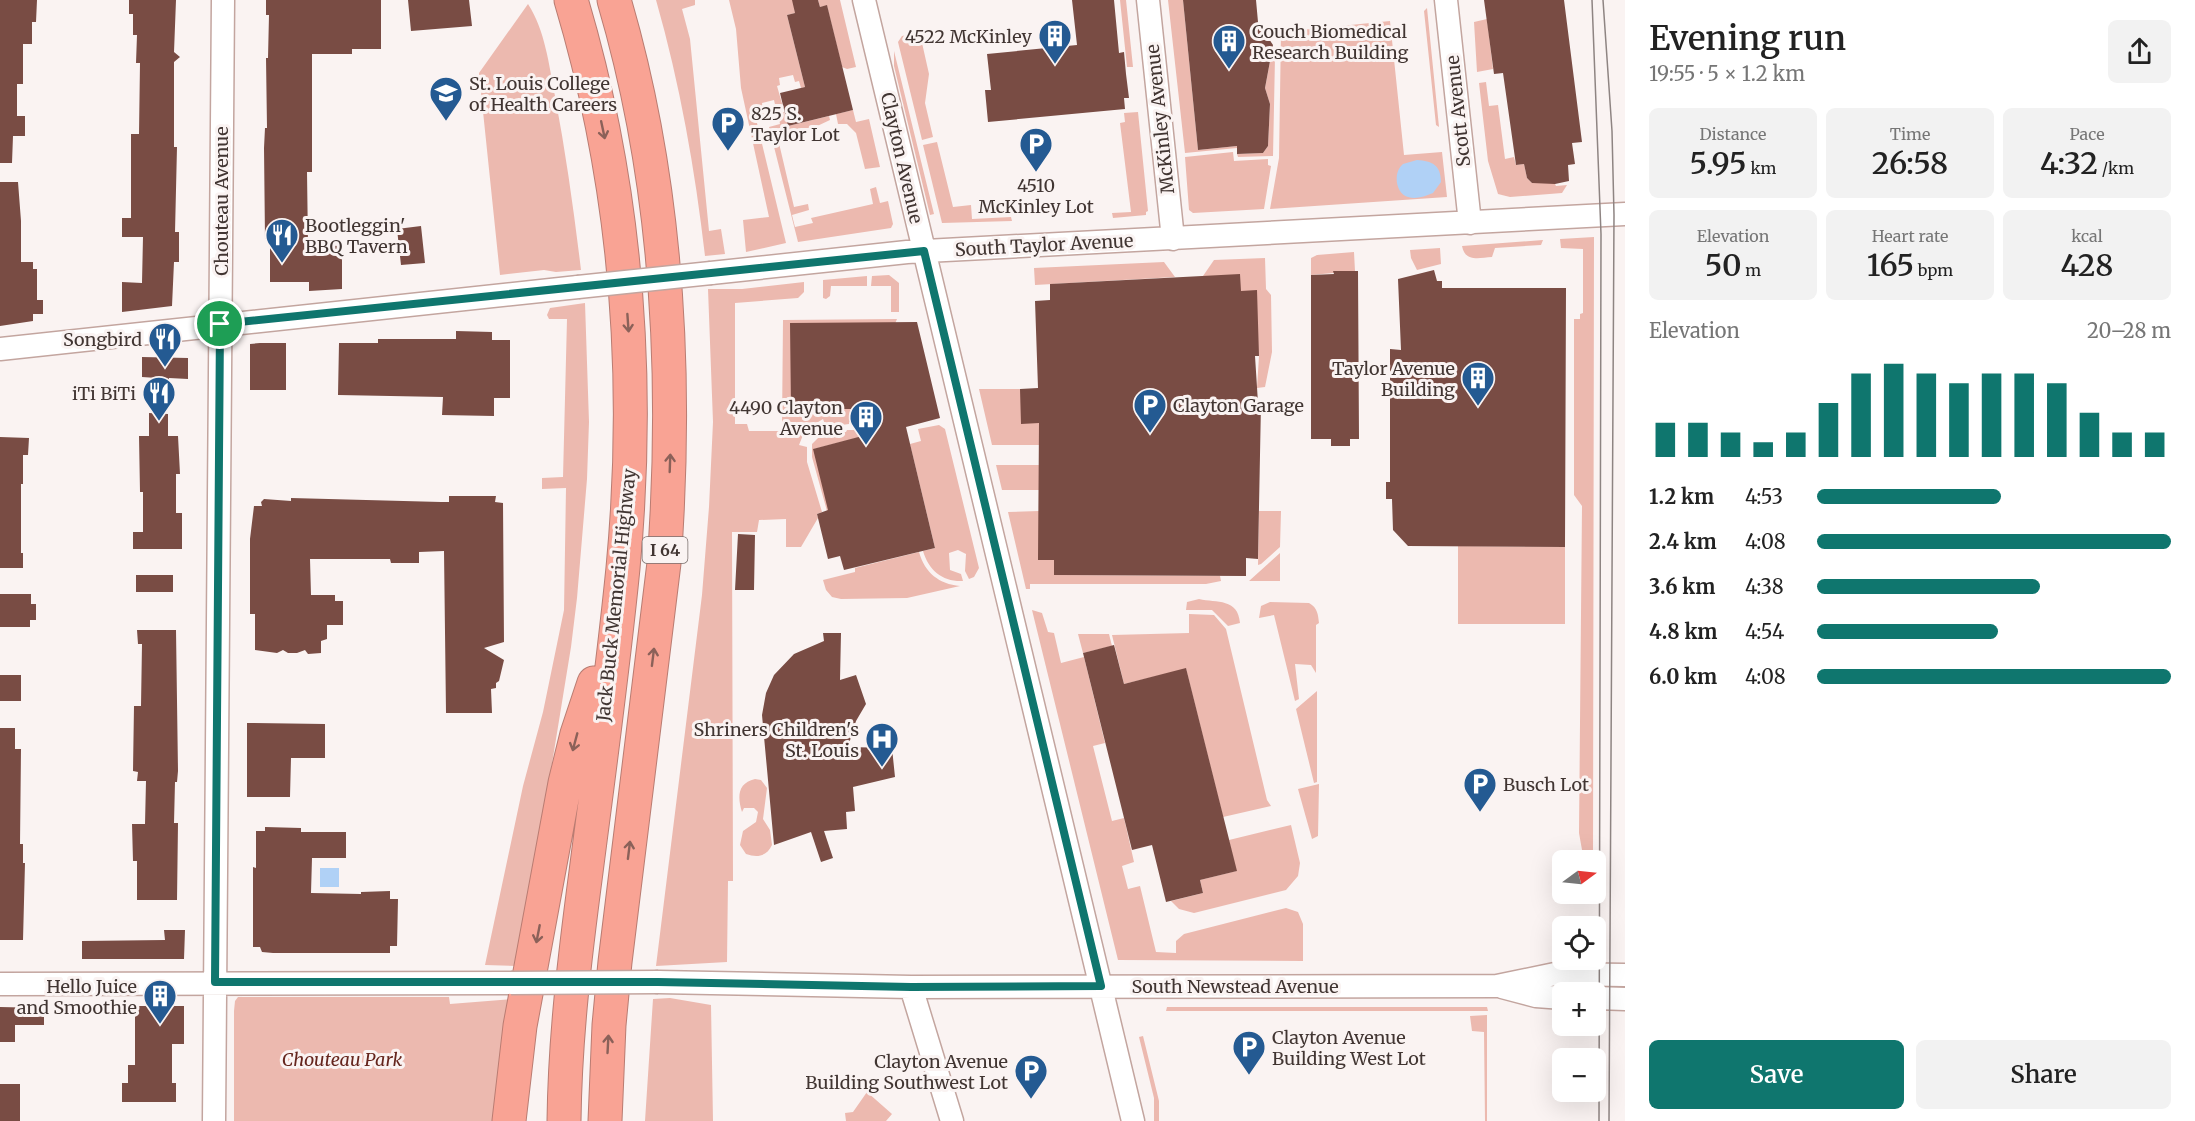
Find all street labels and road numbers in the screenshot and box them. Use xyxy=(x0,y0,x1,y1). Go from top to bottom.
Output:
street label: McKinley Avenue xyxy=(1141,43,1179,195)
street label: Scott Avenue xyxy=(1441,54,1475,168)
street label: Clayton Avenue xyxy=(876,90,928,226)
street label: Chouteau Avenue xyxy=(210,126,233,276)
street label: South Taylor Avenue xyxy=(954,229,1134,261)
street label: Jack Buck Memorial Highway xyxy=(591,467,641,724)
road number: I 64 xyxy=(642,537,688,563)
street label: South Newstead Avenue xyxy=(1131,975,1339,998)

